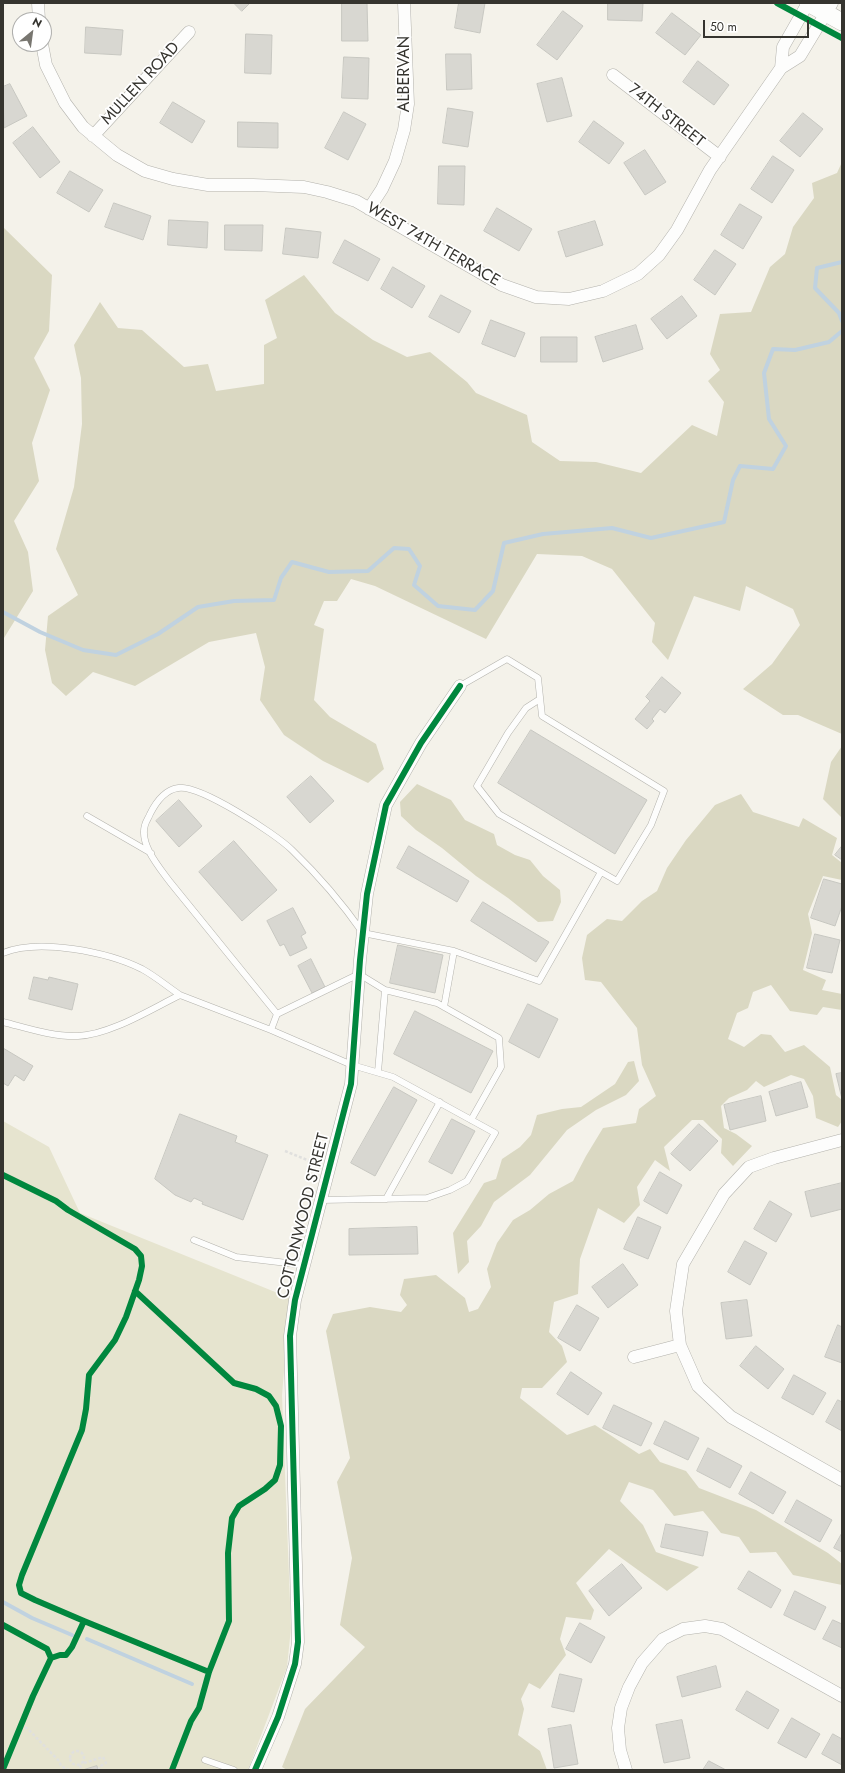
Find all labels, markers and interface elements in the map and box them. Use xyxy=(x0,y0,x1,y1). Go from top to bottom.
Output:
north arrow xyxy=(12,12,52,52)
scale bar xyxy=(705,12,811,38)
text: N xyxy=(30,13,45,31)
text: 50 m xyxy=(710,18,737,36)
street label: ALBERVAN xyxy=(395,36,415,112)
street label: MULLEN ROAD xyxy=(98,39,184,129)
street label: 74TH STREET xyxy=(624,80,708,152)
street label: WEST 74TH TERRACE xyxy=(363,199,503,291)
street label: COTTONWOOD STREET xyxy=(274,1131,334,1301)

